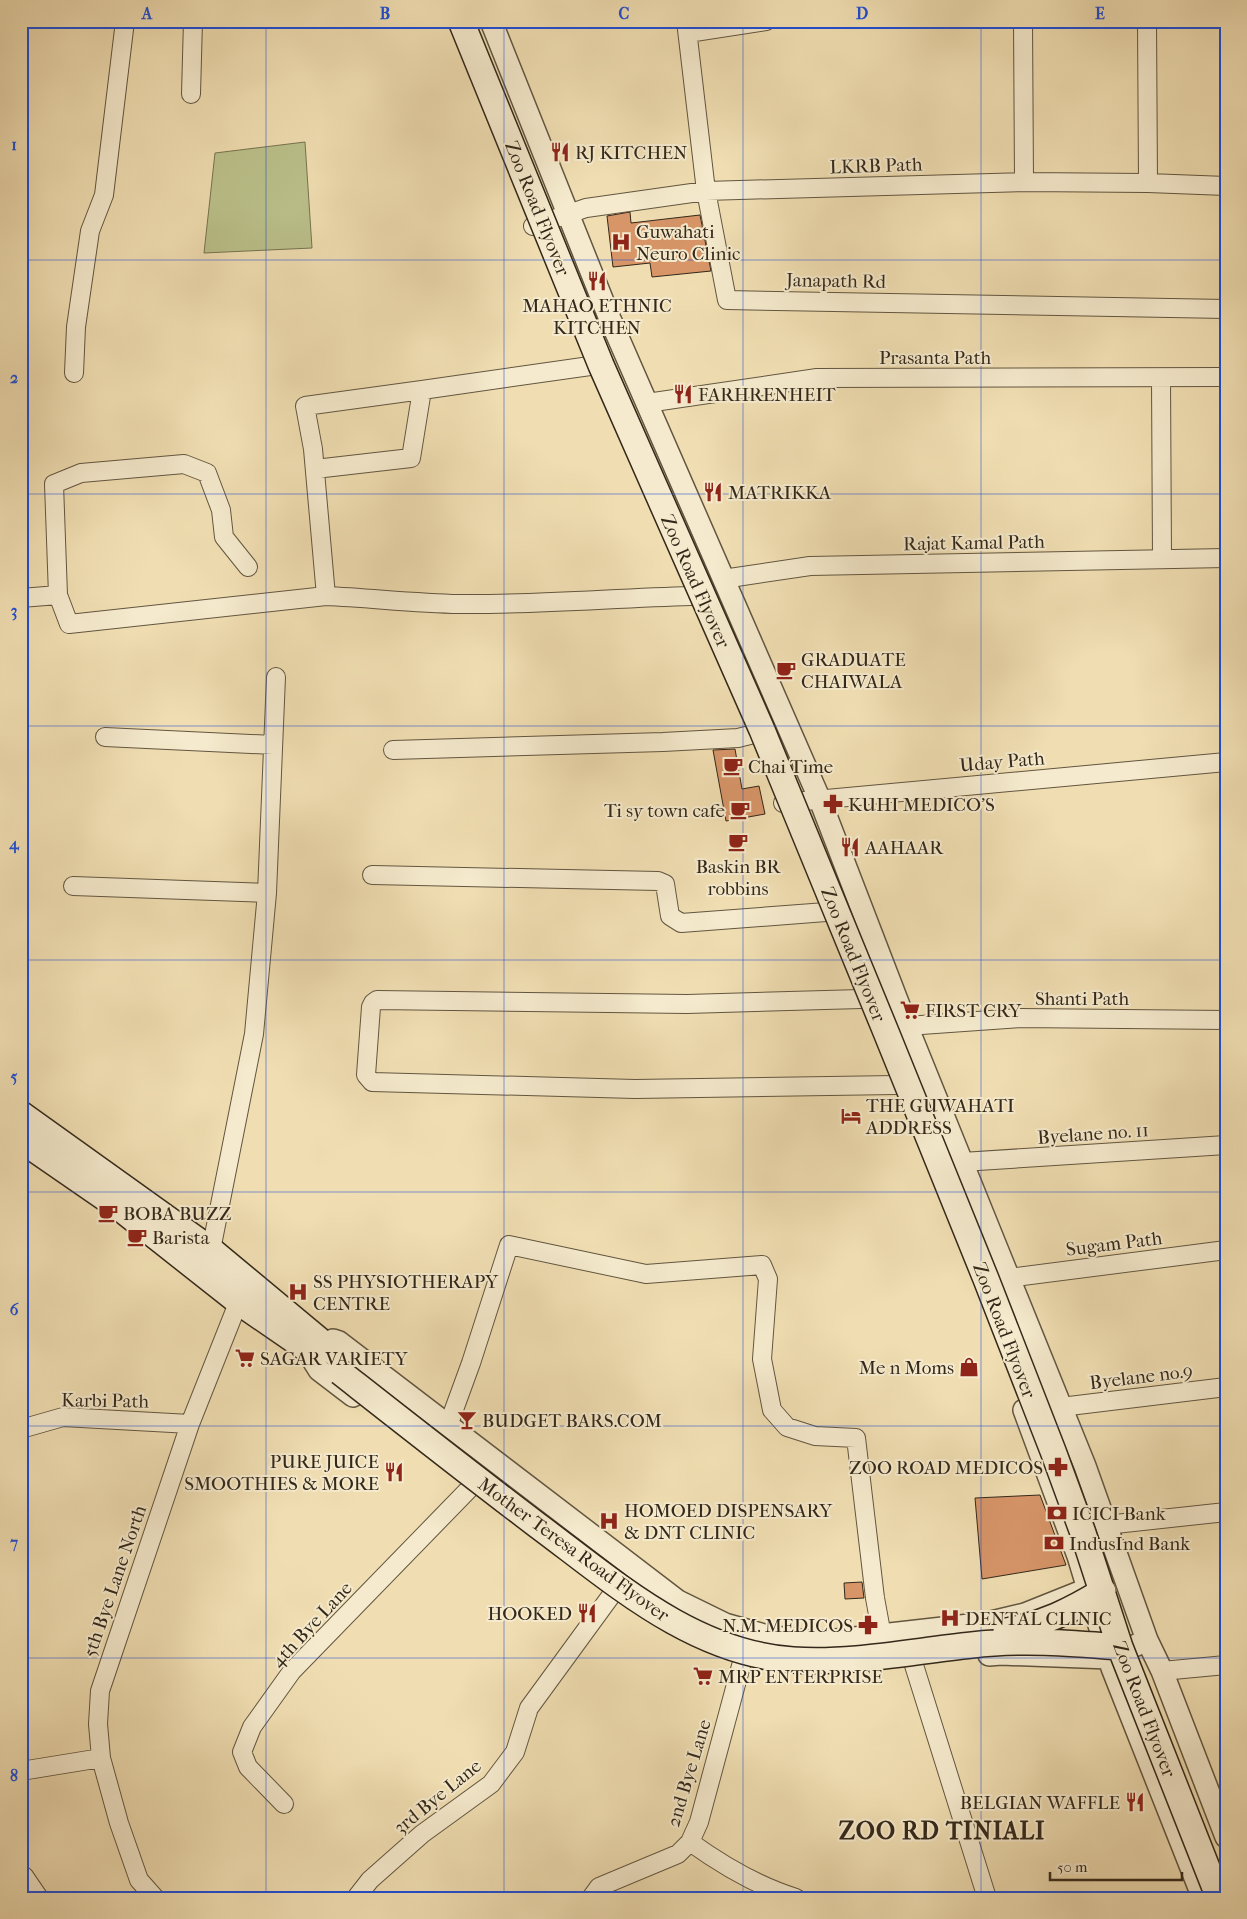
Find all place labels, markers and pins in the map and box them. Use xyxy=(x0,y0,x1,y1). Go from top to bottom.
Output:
restaurant icon: RJ KITCHEN xyxy=(549,141,571,163)
place label: RJ KITCHEN xyxy=(575,142,688,164)
place label: Guwahati Neuro Clinic xyxy=(636,221,740,265)
hospital icon: Guwahati Neuro Clinic xyxy=(610,231,632,253)
restaurant icon: MAHAO ETHNIC KITCHEN xyxy=(586,270,608,292)
place label: MAHAO ETHNIC KITCHEN xyxy=(522,295,672,339)
restaurant icon: FARHRENHEIT xyxy=(672,383,694,405)
place label: FARHRENHEIT xyxy=(698,384,836,406)
restaurant icon: MATRIKKA xyxy=(702,481,724,503)
place label: MATRIKKA xyxy=(728,482,832,504)
place label: GRADUATE CHAIWALA xyxy=(801,649,906,693)
cafe icon: GRADUATE CHAIWALA xyxy=(775,659,797,681)
cafe icon: Chai Time xyxy=(722,755,744,777)
place label: Chai Time xyxy=(748,756,833,778)
pharmacy icon: KUHI MEDICO'S xyxy=(822,793,844,815)
place label: KUHI MEDICO'S xyxy=(848,794,995,816)
cafe icon: Ti sy town cafe xyxy=(729,799,751,821)
place label: Ti sy town cafe xyxy=(604,800,725,822)
cafe icon: Baskin BR robbins xyxy=(727,831,749,853)
restaurant icon: AAHAAR xyxy=(839,836,861,858)
place label: AAHAAR xyxy=(864,837,944,859)
place label: Baskin BR robbins xyxy=(696,856,782,900)
supermarket icon: FIRST CRY xyxy=(899,999,921,1021)
place label: FIRST CRY xyxy=(925,1000,1023,1022)
place label: THE GUWAHATI ADDRESS xyxy=(865,1095,1014,1139)
hotel icon: THE GUWAHATI ADDRESS xyxy=(840,1105,862,1127)
cafe icon: BOBA BUZZ xyxy=(97,1202,119,1224)
place label: BOBA BUZZ xyxy=(123,1203,232,1225)
cafe icon: Barista xyxy=(126,1226,148,1248)
place label: Barista xyxy=(152,1227,210,1249)
place label: SS PHYSIOTHERAPY CENTRE xyxy=(313,1271,499,1315)
hospital icon: SS PHYSIOTHERAPY CENTRE xyxy=(287,1281,309,1303)
supermarket icon: SAGAR VARIETY xyxy=(234,1347,256,1369)
place label: SAGAR VARIETY xyxy=(260,1348,409,1370)
shop icon: Me n Moms xyxy=(958,1356,980,1378)
place label: Me n Moms xyxy=(859,1357,954,1379)
bar icon: BUDGET BARS.COM xyxy=(456,1409,478,1431)
place label: BUDGET BARS.COM xyxy=(482,1410,662,1432)
place label: PURE JUICE SMOOTHIES & MORE xyxy=(184,1451,379,1495)
pharmacy icon: ZOO ROAD MEDICOS xyxy=(1047,1456,1069,1478)
place label: ZOO ROAD MEDICOS xyxy=(849,1457,1043,1479)
restaurant icon: PURE JUICE SMOOTHIES & MORE xyxy=(383,1461,405,1483)
place label: HOMOED DISPENSARY & DNT CLINIC xyxy=(624,1500,833,1544)
bank icon: ICICI Bank xyxy=(1046,1502,1068,1524)
place label: ICICI Bank xyxy=(1072,1503,1166,1525)
hospital icon: HOMOED DISPENSARY & DNT CLINIC xyxy=(598,1510,620,1532)
bank icon: IndusInd Bank xyxy=(1043,1532,1065,1554)
place label: IndusInd Bank xyxy=(1069,1533,1190,1555)
restaurant icon: HOOKED xyxy=(576,1602,598,1624)
place label: HOOKED xyxy=(487,1603,572,1625)
hospital icon: DENTAL CLINIC xyxy=(939,1607,961,1629)
place label: DENTAL CLINIC xyxy=(965,1608,1112,1630)
pharmacy icon: N.M. MEDICOS xyxy=(857,1614,879,1636)
place label: N.M. MEDICOS xyxy=(722,1615,853,1637)
supermarket icon: MRP ENTERPRISE xyxy=(692,1665,714,1687)
place label: MRP ENTERPRISE xyxy=(718,1666,883,1688)
restaurant icon: BELGIAN WAFFLE xyxy=(1124,1791,1146,1813)
place label: BELGIAN WAFFLE xyxy=(960,1792,1120,1814)

